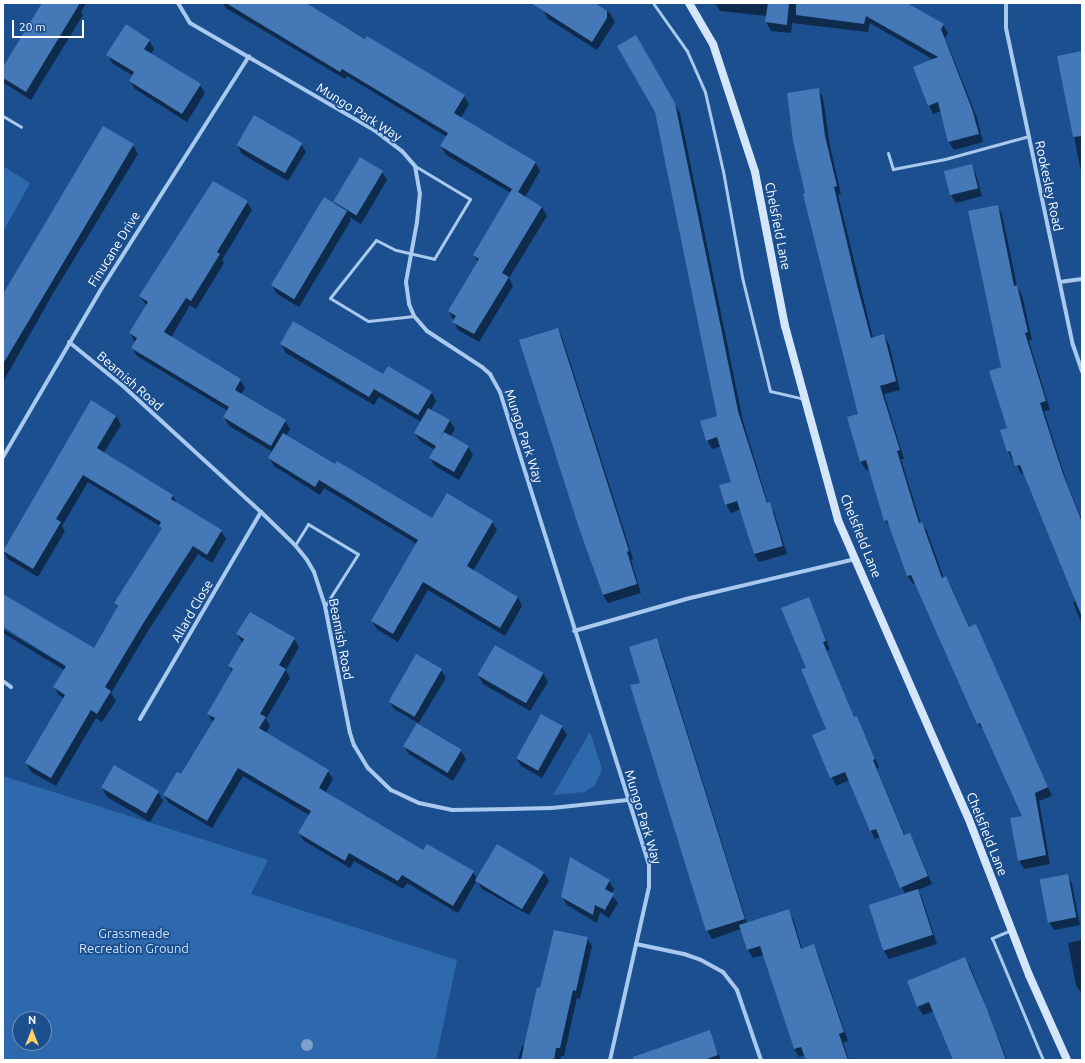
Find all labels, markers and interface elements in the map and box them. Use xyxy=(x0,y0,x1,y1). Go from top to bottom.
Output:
scale bar xyxy=(14,12,86,38)
text: 20 m xyxy=(19,20,46,33)
street label: Mungo Park Way xyxy=(313,79,405,145)
street label: Rookesley Road xyxy=(1032,139,1066,233)
street label: Chelsfield Lane xyxy=(762,181,794,271)
street label: Finucane Drive xyxy=(85,208,143,290)
street label: Beamish Road xyxy=(94,348,166,414)
street label: Mungo Park Way xyxy=(501,387,547,485)
street label: Chelsfield Lane xyxy=(837,492,885,580)
street label: Allard Close xyxy=(168,577,216,645)
street label: Beamish Road xyxy=(325,597,357,681)
street label: Mungo Park Way xyxy=(621,768,665,866)
street label: Chelsfield Lane xyxy=(963,790,1011,878)
park label: Grassmeade Recreation Ground xyxy=(79,926,189,957)
north arrow xyxy=(12,1011,52,1051)
text: N xyxy=(28,1014,36,1026)

